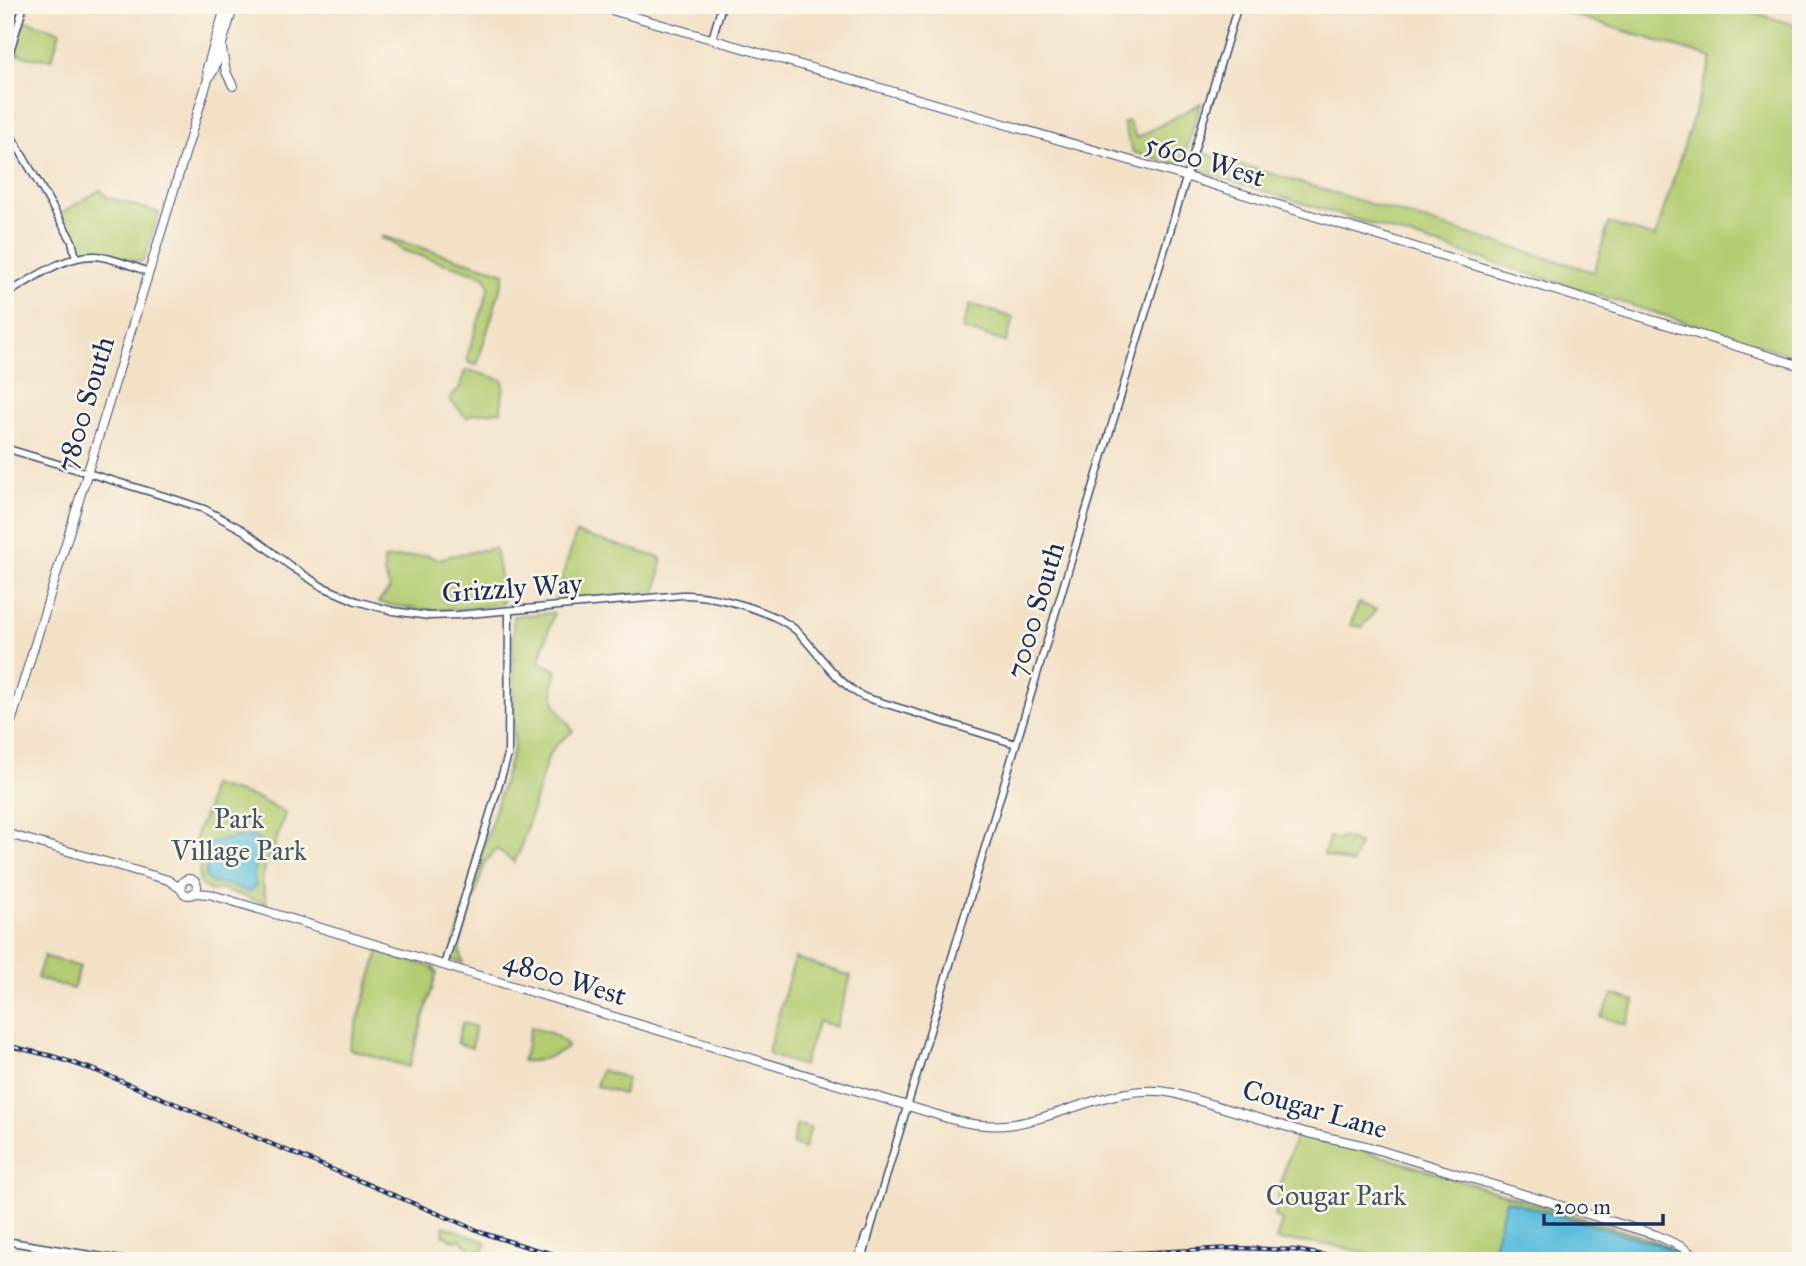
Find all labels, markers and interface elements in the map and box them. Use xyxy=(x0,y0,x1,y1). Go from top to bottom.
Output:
street label: 5600 West xyxy=(1141,125,1269,195)
street label: 7800 South xyxy=(48,332,122,476)
street label: 7000 South xyxy=(998,537,1072,682)
street label: Grizzly Way xyxy=(441,566,584,610)
park label: Park Village Park xyxy=(170,801,307,868)
street label: 4800 West xyxy=(499,943,631,1013)
street label: Cougar Lane xyxy=(1239,1072,1391,1146)
park label: Cougar Park xyxy=(1266,1178,1406,1213)
scale bar xyxy=(1544,1182,1662,1226)
text: 200 m xyxy=(1554,1194,1611,1220)

